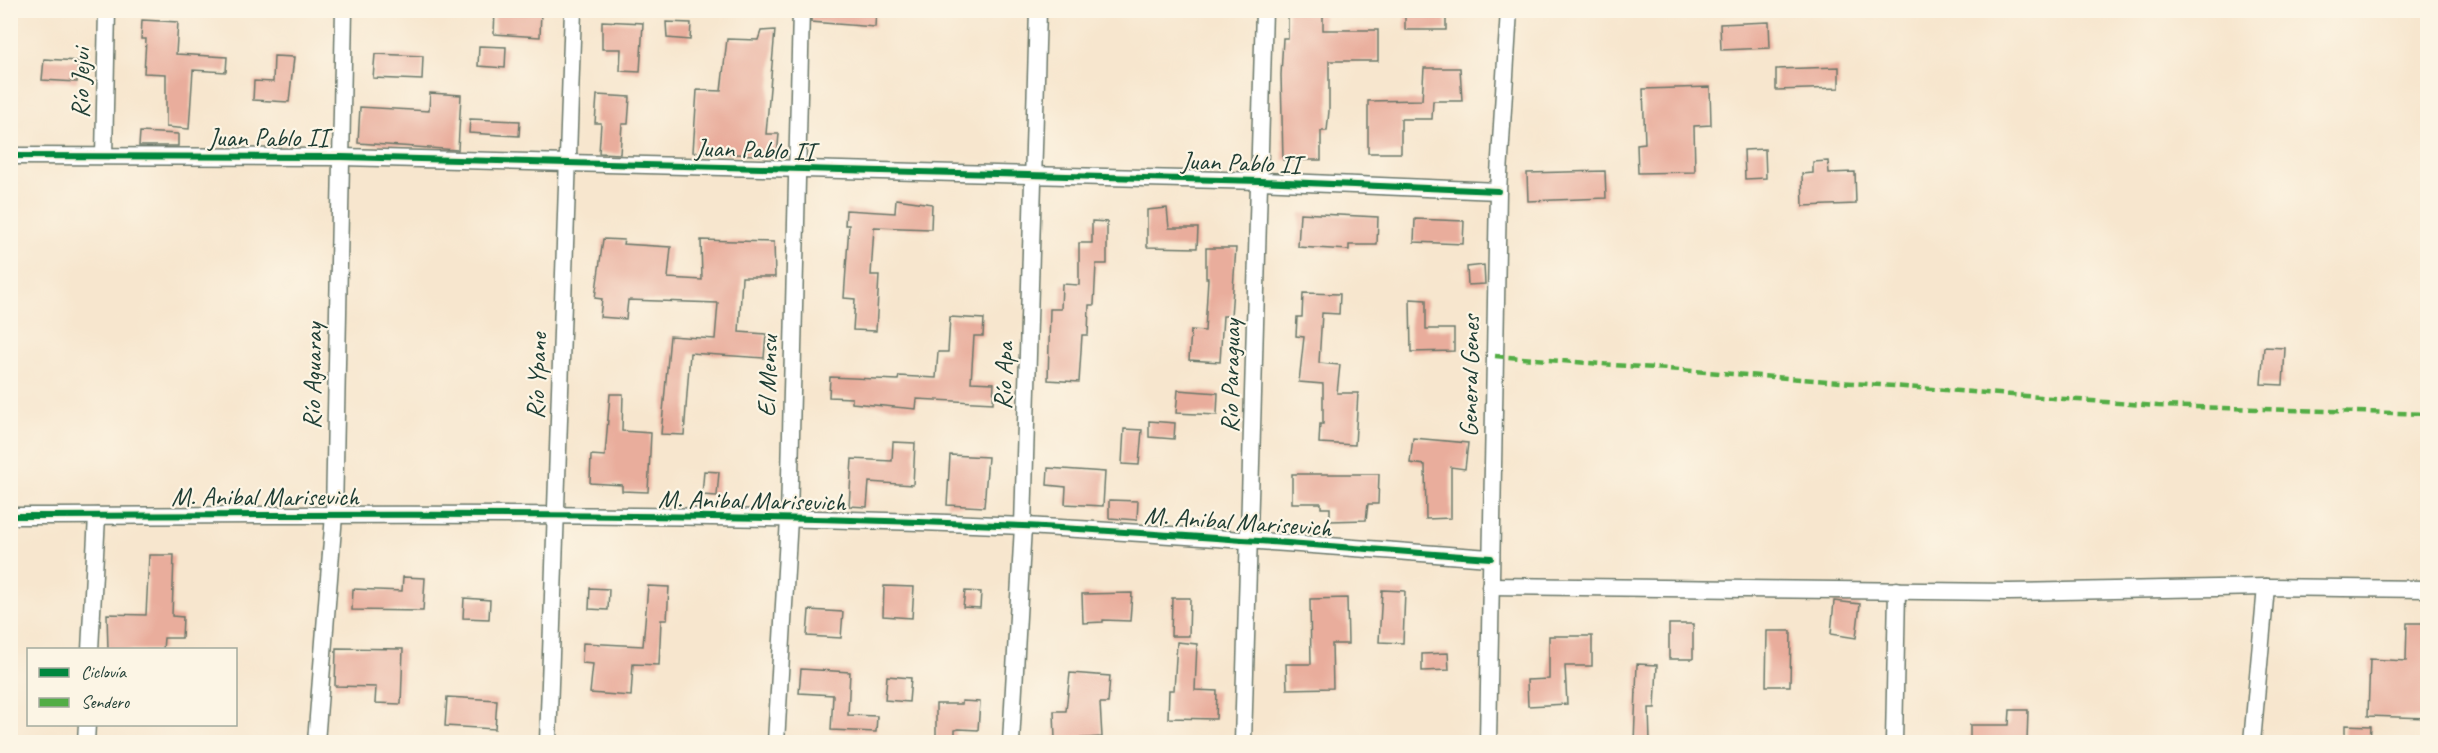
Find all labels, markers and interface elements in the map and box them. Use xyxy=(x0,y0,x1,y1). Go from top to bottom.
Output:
street label: Río Jejui xyxy=(63,44,98,119)
street label: Juan Pablo II xyxy=(206,121,333,154)
street label: Juan Pablo II xyxy=(693,131,821,168)
street label: Juan Pablo II xyxy=(1179,144,1307,181)
street label: General Genes xyxy=(1452,313,1487,437)
street label: Río Paraguay xyxy=(1213,317,1248,433)
street label: Río Aguaray xyxy=(295,320,330,430)
street label: Río Ypane xyxy=(519,331,555,420)
street label: El Mensu xyxy=(750,332,786,417)
street label: Río Apa xyxy=(986,340,1021,410)
street label: M. Anibal Marisevich xyxy=(171,480,360,513)
street label: M. Anibal Marisevich xyxy=(658,482,847,519)
street label: M. Anibal Marisevich xyxy=(1143,498,1334,545)
legend xyxy=(27,648,237,726)
text: Ciclovía xyxy=(81,661,127,683)
text: Sendero xyxy=(81,691,131,713)

